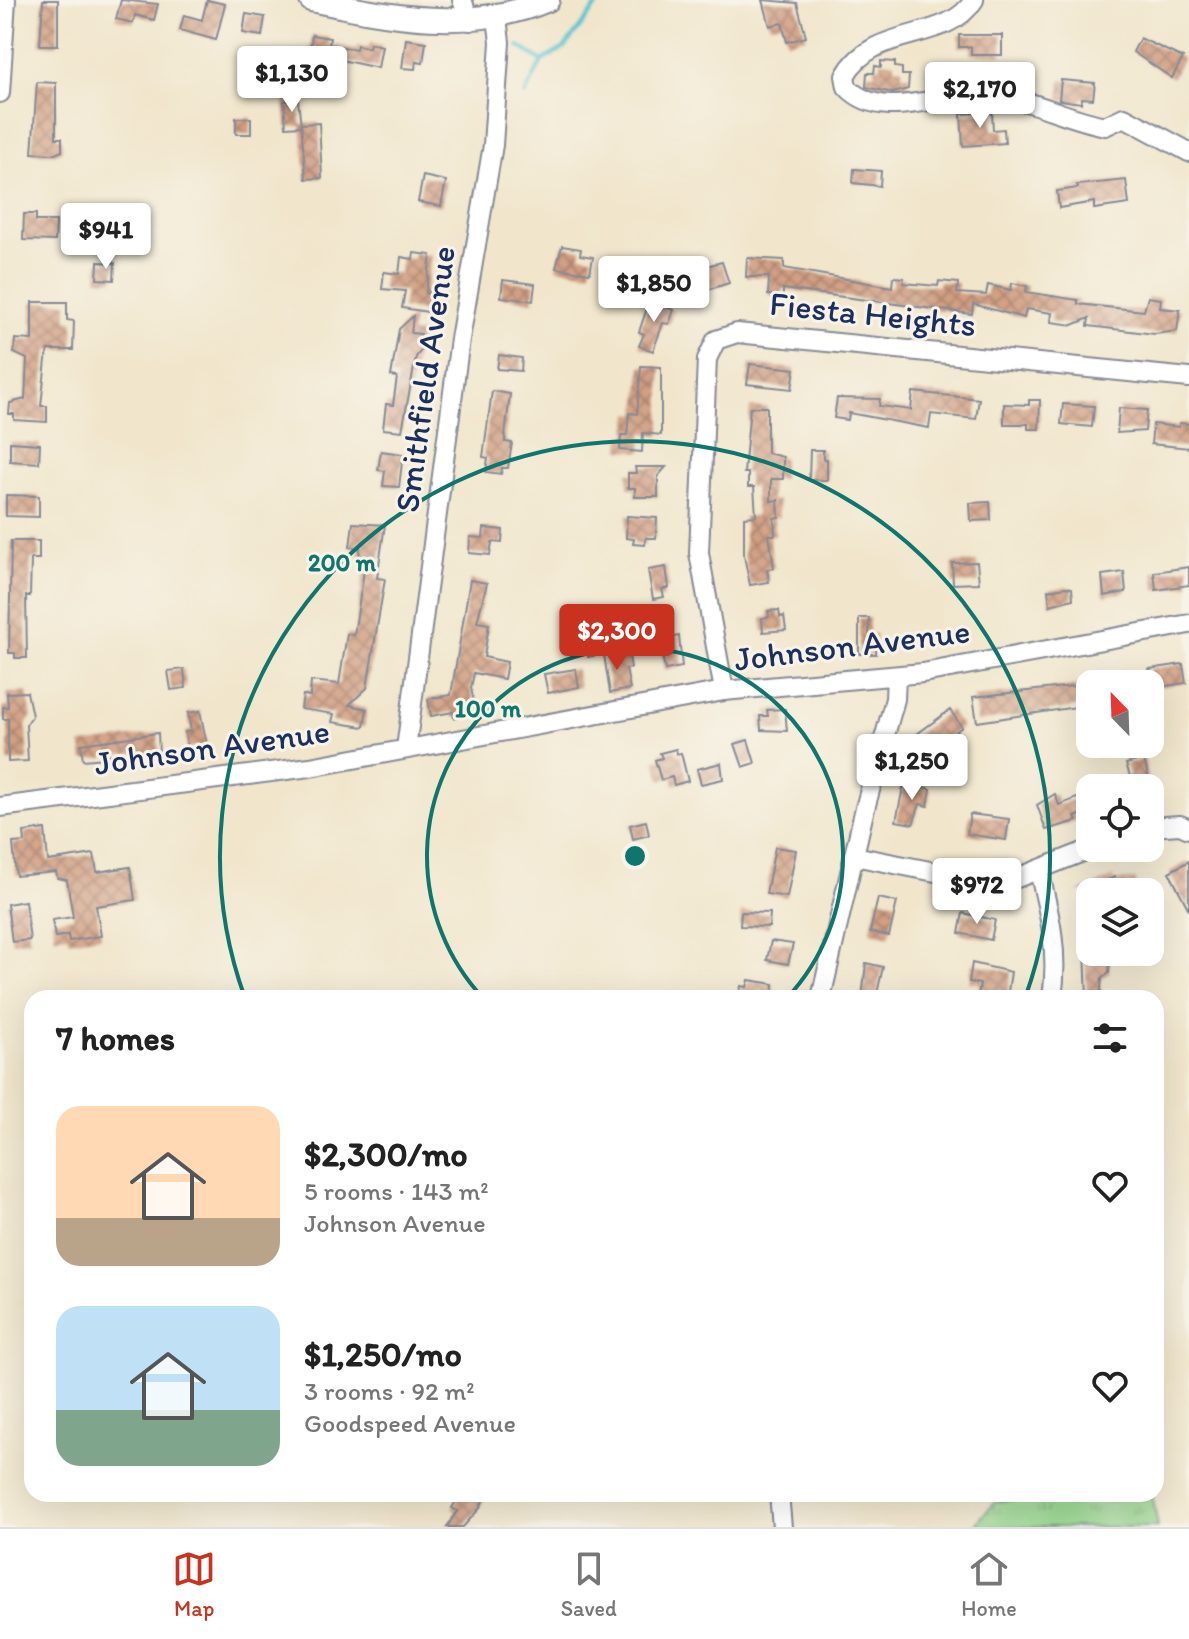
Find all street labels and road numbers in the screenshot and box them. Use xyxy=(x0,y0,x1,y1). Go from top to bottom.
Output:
street label: Smithfield Avenue xyxy=(386,243,464,515)
street label: Fiesta Heights xyxy=(768,283,978,345)
street label: Johnson Avenue xyxy=(732,610,972,680)
street label: Johnson Avenue xyxy=(92,710,332,784)

